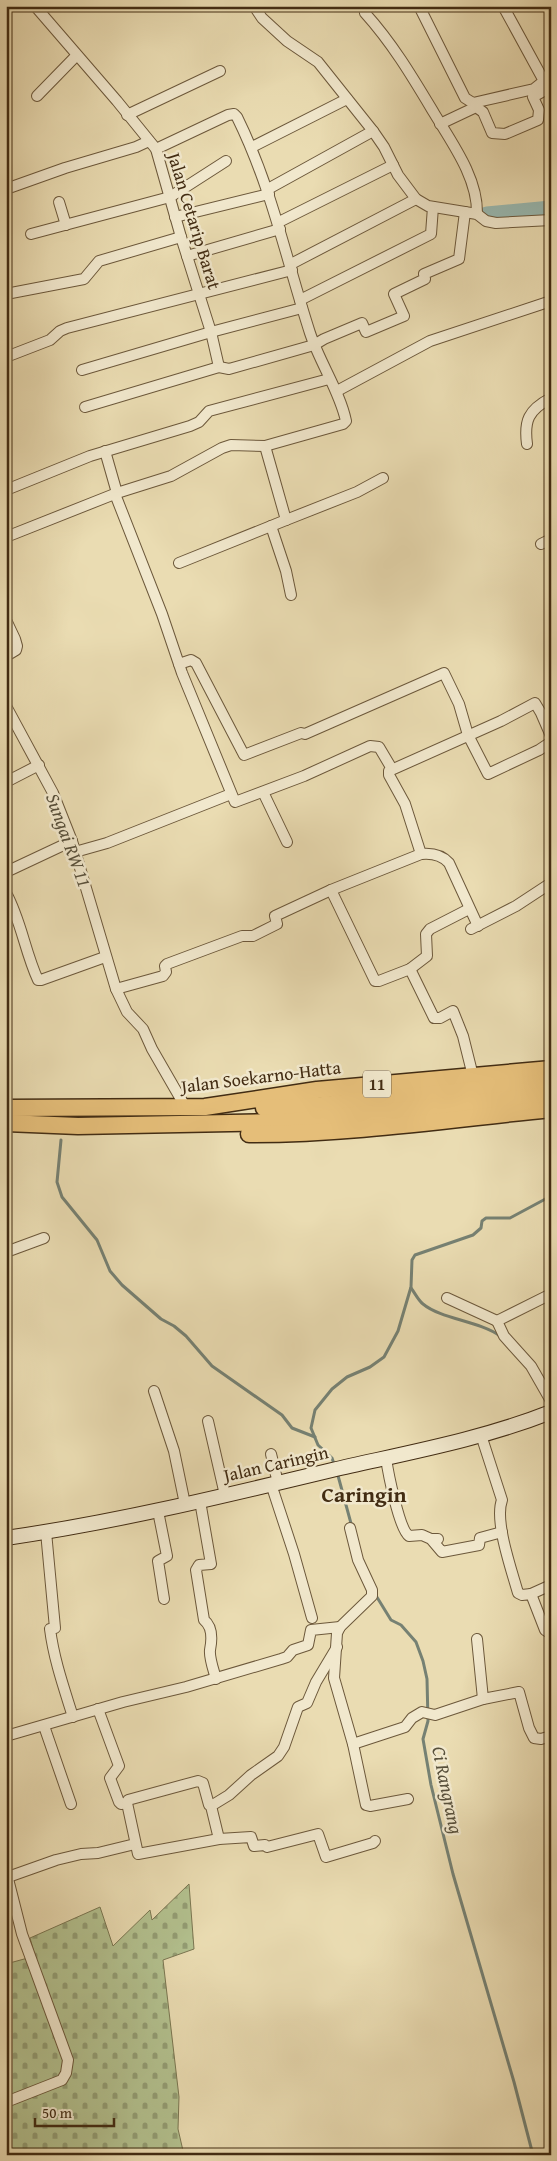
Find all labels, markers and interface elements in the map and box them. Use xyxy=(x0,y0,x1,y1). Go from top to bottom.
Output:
street label: Jalan Cetarip Barat xyxy=(160,147,228,293)
water label: Sungai RW 11 xyxy=(39,789,99,891)
street label: Jalan Soekarno-Hatta xyxy=(178,1053,343,1100)
road number: 11 xyxy=(363,1070,391,1098)
street label: Jalan Caringin xyxy=(219,1438,331,1489)
district label: Caringin xyxy=(321,1478,407,1510)
water label: Ci Rangrang xyxy=(425,1744,471,1837)
scale bar xyxy=(35,2096,114,2128)
text: 50 m xyxy=(42,2102,73,2123)

